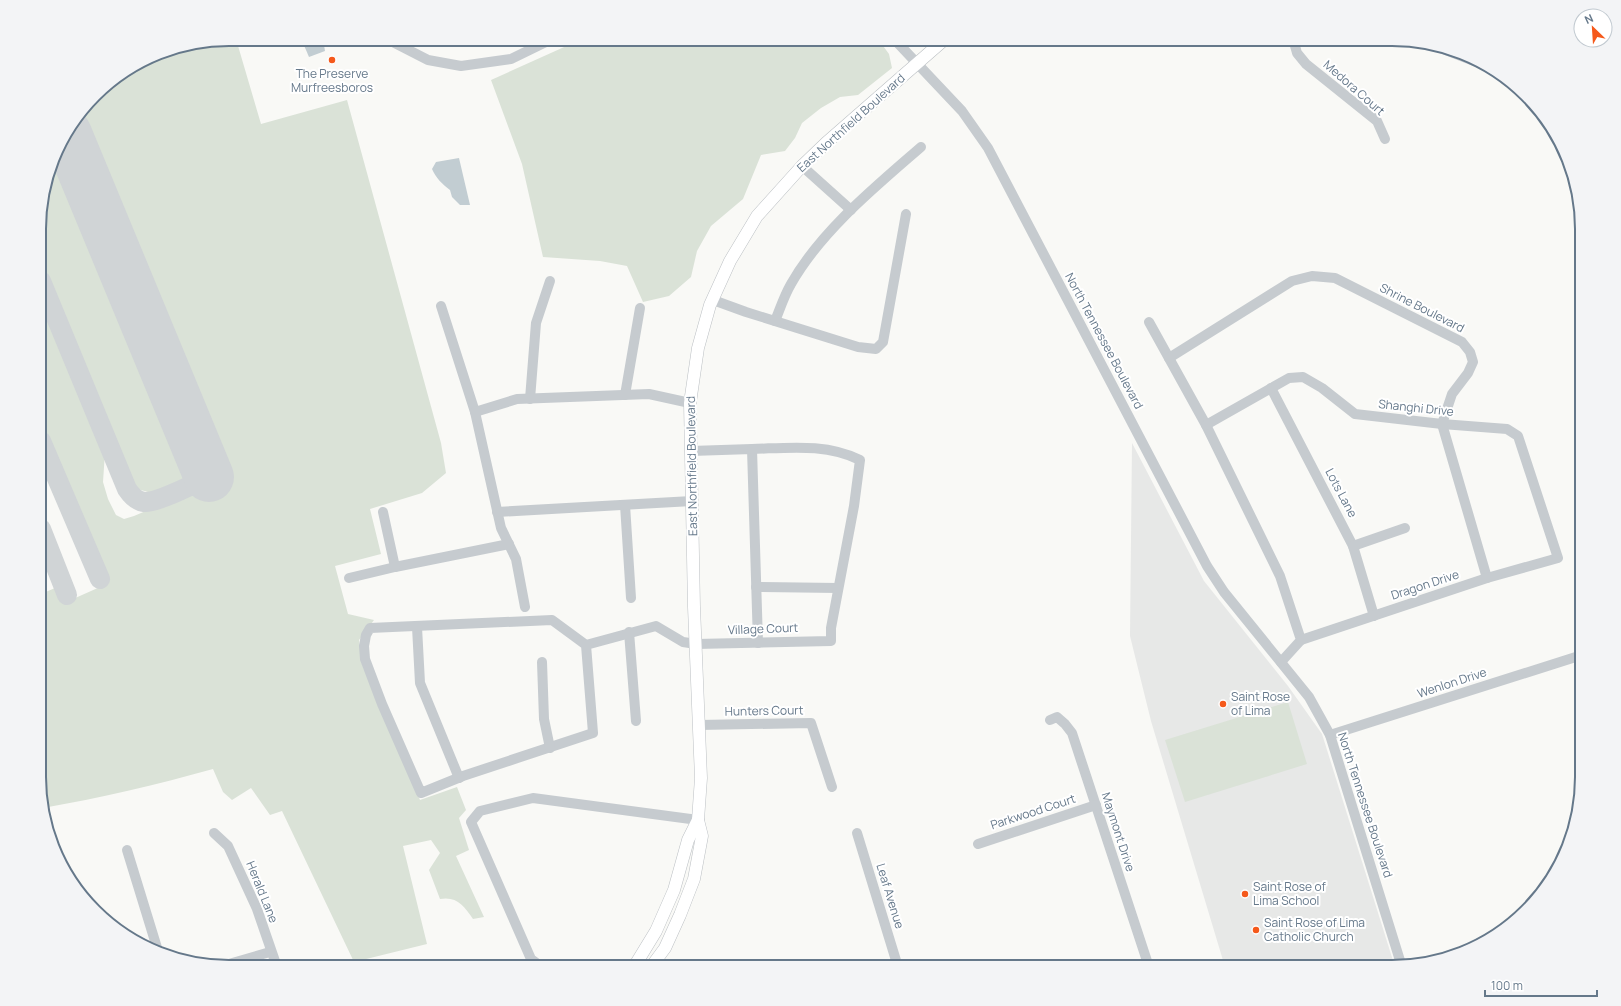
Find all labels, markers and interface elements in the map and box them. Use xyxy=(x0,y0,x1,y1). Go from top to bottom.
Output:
north arrow xyxy=(1573,8,1613,48)
text: N xyxy=(1582,10,1595,27)
marker: The Preserve Murfreesboros xyxy=(327,55,337,65)
street label: Medora Court xyxy=(1320,56,1389,119)
place label: The Preserve Murfreesboros xyxy=(291,65,373,96)
street label: East Northfield Boulevard xyxy=(793,69,908,176)
street label: North Tennessee Boulevard xyxy=(1061,270,1148,412)
street label: Shrine Boulevard xyxy=(1377,279,1468,336)
street label: Shanghi Drive xyxy=(1377,395,1455,420)
street label: East Northfield Boulevard xyxy=(682,396,701,536)
street label: Lots Lane xyxy=(1321,465,1362,520)
street label: Dragon Drive xyxy=(1389,566,1461,604)
street label: Village Court xyxy=(727,619,799,638)
street label: Wenlon Drive xyxy=(1415,663,1489,702)
place label: Saint Rose of Lima xyxy=(1231,688,1290,719)
marker: Saint Rose of Lima xyxy=(1218,699,1228,709)
street label: Hunters Court xyxy=(724,701,804,720)
street label: North Tennessee Boulevard xyxy=(1334,730,1397,880)
street label: Parkwood Court xyxy=(988,790,1078,833)
street label: Maymont Drive xyxy=(1098,790,1139,874)
street label: Herald Lane xyxy=(242,858,283,925)
street label: Leaf Avenue xyxy=(872,861,908,931)
place label: Saint Rose of Lima School xyxy=(1253,878,1327,909)
marker: Saint Rose of Lima School xyxy=(1240,889,1250,899)
place label: Saint Rose of Lima Catholic Church xyxy=(1264,914,1365,945)
marker: Saint Rose of Lima Catholic Church xyxy=(1251,925,1261,935)
scale bar xyxy=(1485,972,1597,998)
text: 100 m xyxy=(1491,977,1523,994)

